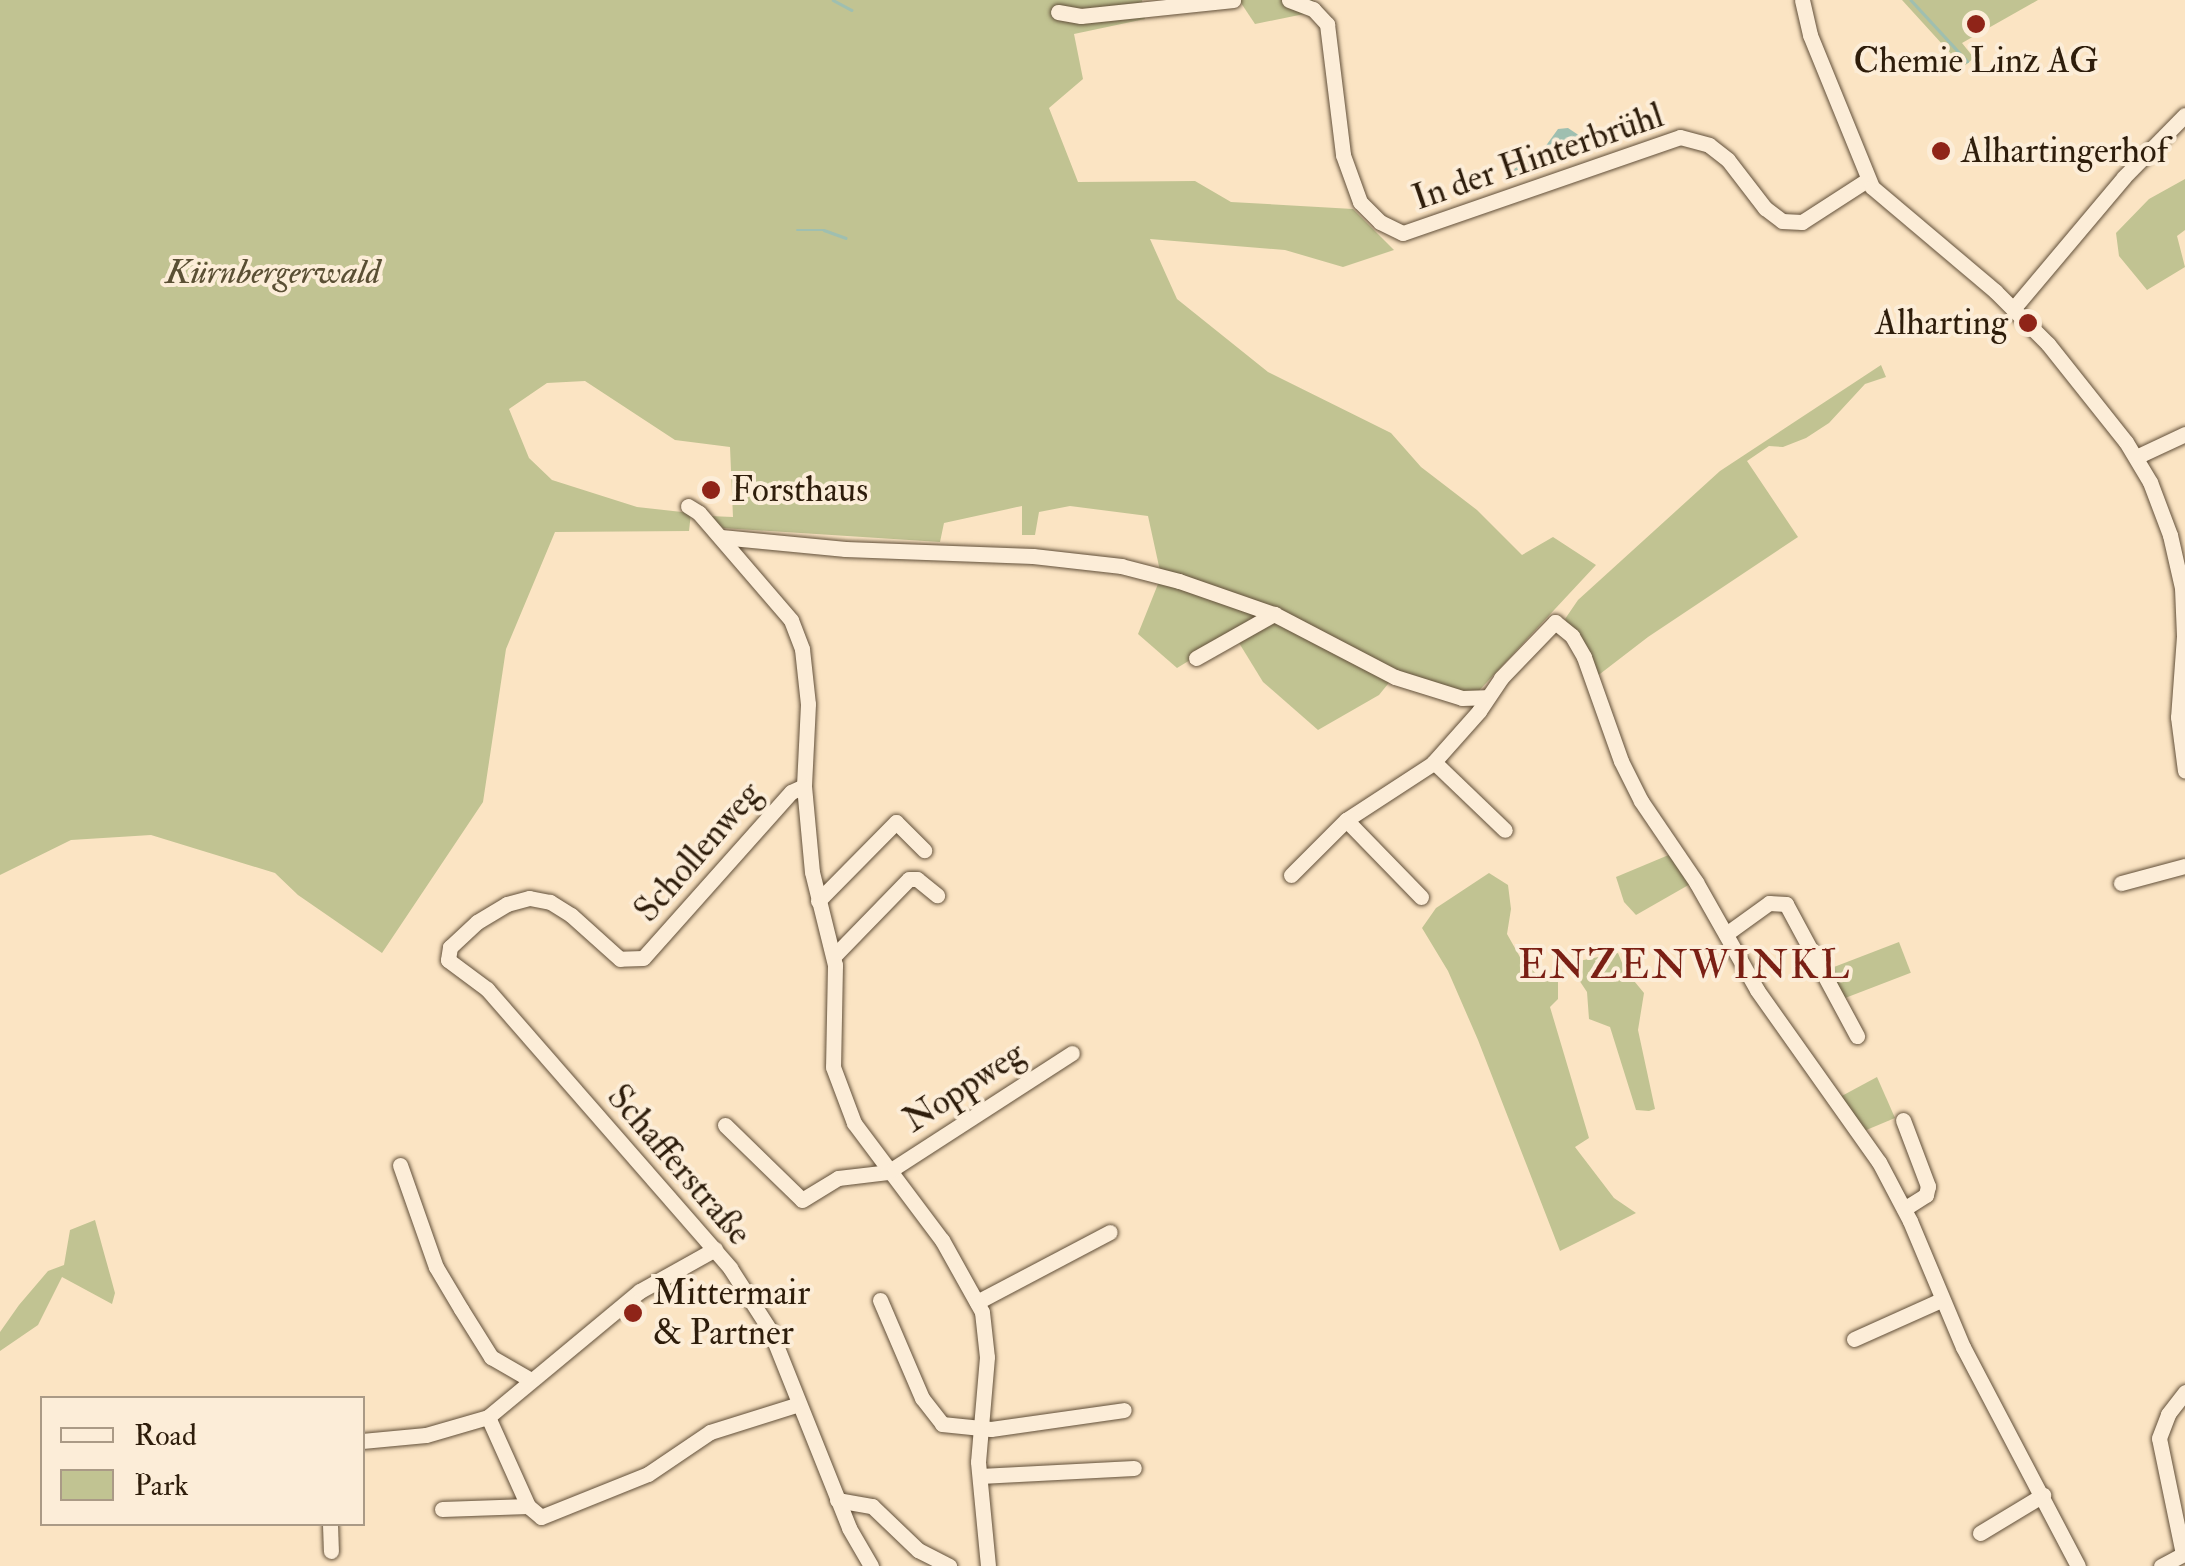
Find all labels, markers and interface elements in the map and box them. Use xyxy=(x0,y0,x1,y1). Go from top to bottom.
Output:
marker: Chemie Linz AG xyxy=(1965,13,1987,35)
place label: Chemie Linz AG xyxy=(1853,40,2099,82)
street label: In der Hinterbrühl xyxy=(1407,94,1669,220)
place label: Alhartingerhof xyxy=(1961,130,2168,172)
marker: Alhartingerhof xyxy=(1930,140,1952,162)
park label: Kürnbergerwald xyxy=(165,251,381,293)
place label: Alharting xyxy=(1875,302,2008,344)
marker: Alharting xyxy=(2017,312,2039,334)
place label: Forsthaus xyxy=(731,469,868,511)
marker: Forsthaus xyxy=(700,479,722,501)
street label: Schollenweg xyxy=(626,773,770,931)
district label: ENZENWINKL xyxy=(1518,942,1852,990)
street label: Noppweg xyxy=(896,1032,1032,1142)
street label: Schafferstraße xyxy=(598,1076,760,1254)
place label: Mittermair & Partner xyxy=(653,1272,810,1354)
marker: Mittermair & Partner xyxy=(622,1302,644,1324)
legend xyxy=(40,1396,365,1526)
text: Road xyxy=(134,1417,197,1454)
text: Park xyxy=(134,1467,189,1504)

